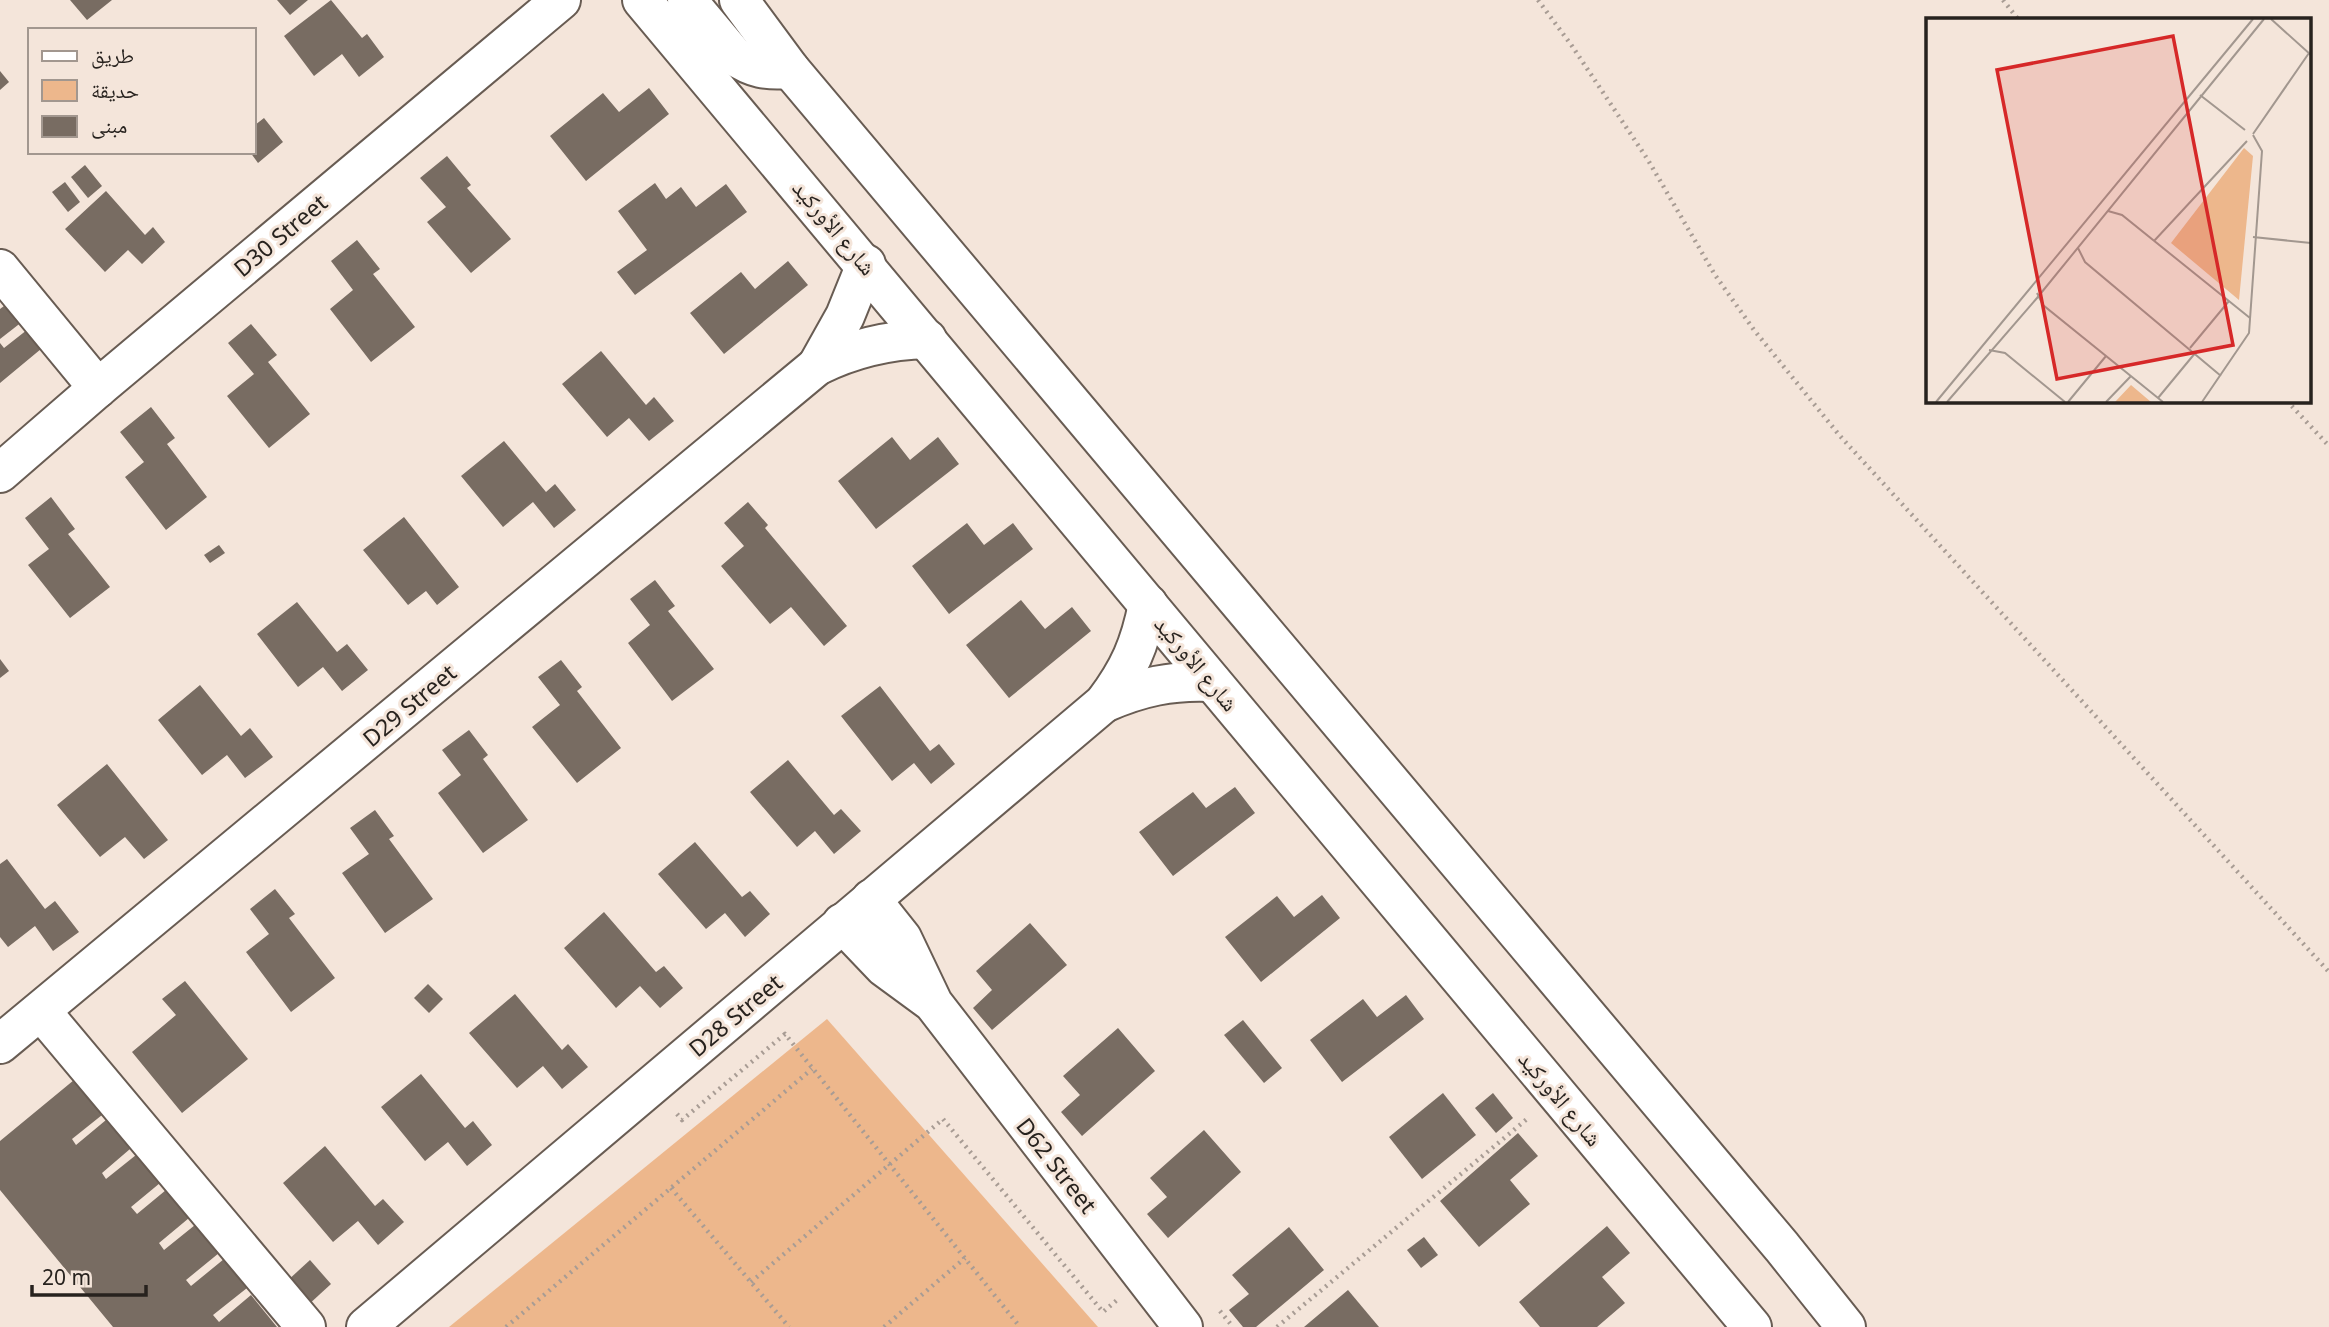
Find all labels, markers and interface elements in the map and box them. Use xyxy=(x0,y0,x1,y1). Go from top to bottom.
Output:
inset map xyxy=(1926,18,2312,402)
legend xyxy=(28,28,256,154)
text: طريق xyxy=(91,41,134,69)
text: حديقة xyxy=(91,76,139,104)
text: مبنى xyxy=(91,111,127,139)
street label: شارع الأوركيد xyxy=(786,172,884,282)
street label: D30 Street xyxy=(226,186,334,284)
street label: شارع الأوركيد xyxy=(1148,608,1246,718)
street label: D29 Street xyxy=(355,656,463,754)
street label: D28 Street xyxy=(681,966,789,1064)
street label: شارع الأوركيد xyxy=(1512,1043,1610,1153)
street label: D62 Street xyxy=(1010,1111,1104,1219)
scale bar xyxy=(32,1254,145,1298)
text: 20 m xyxy=(42,1263,91,1291)

